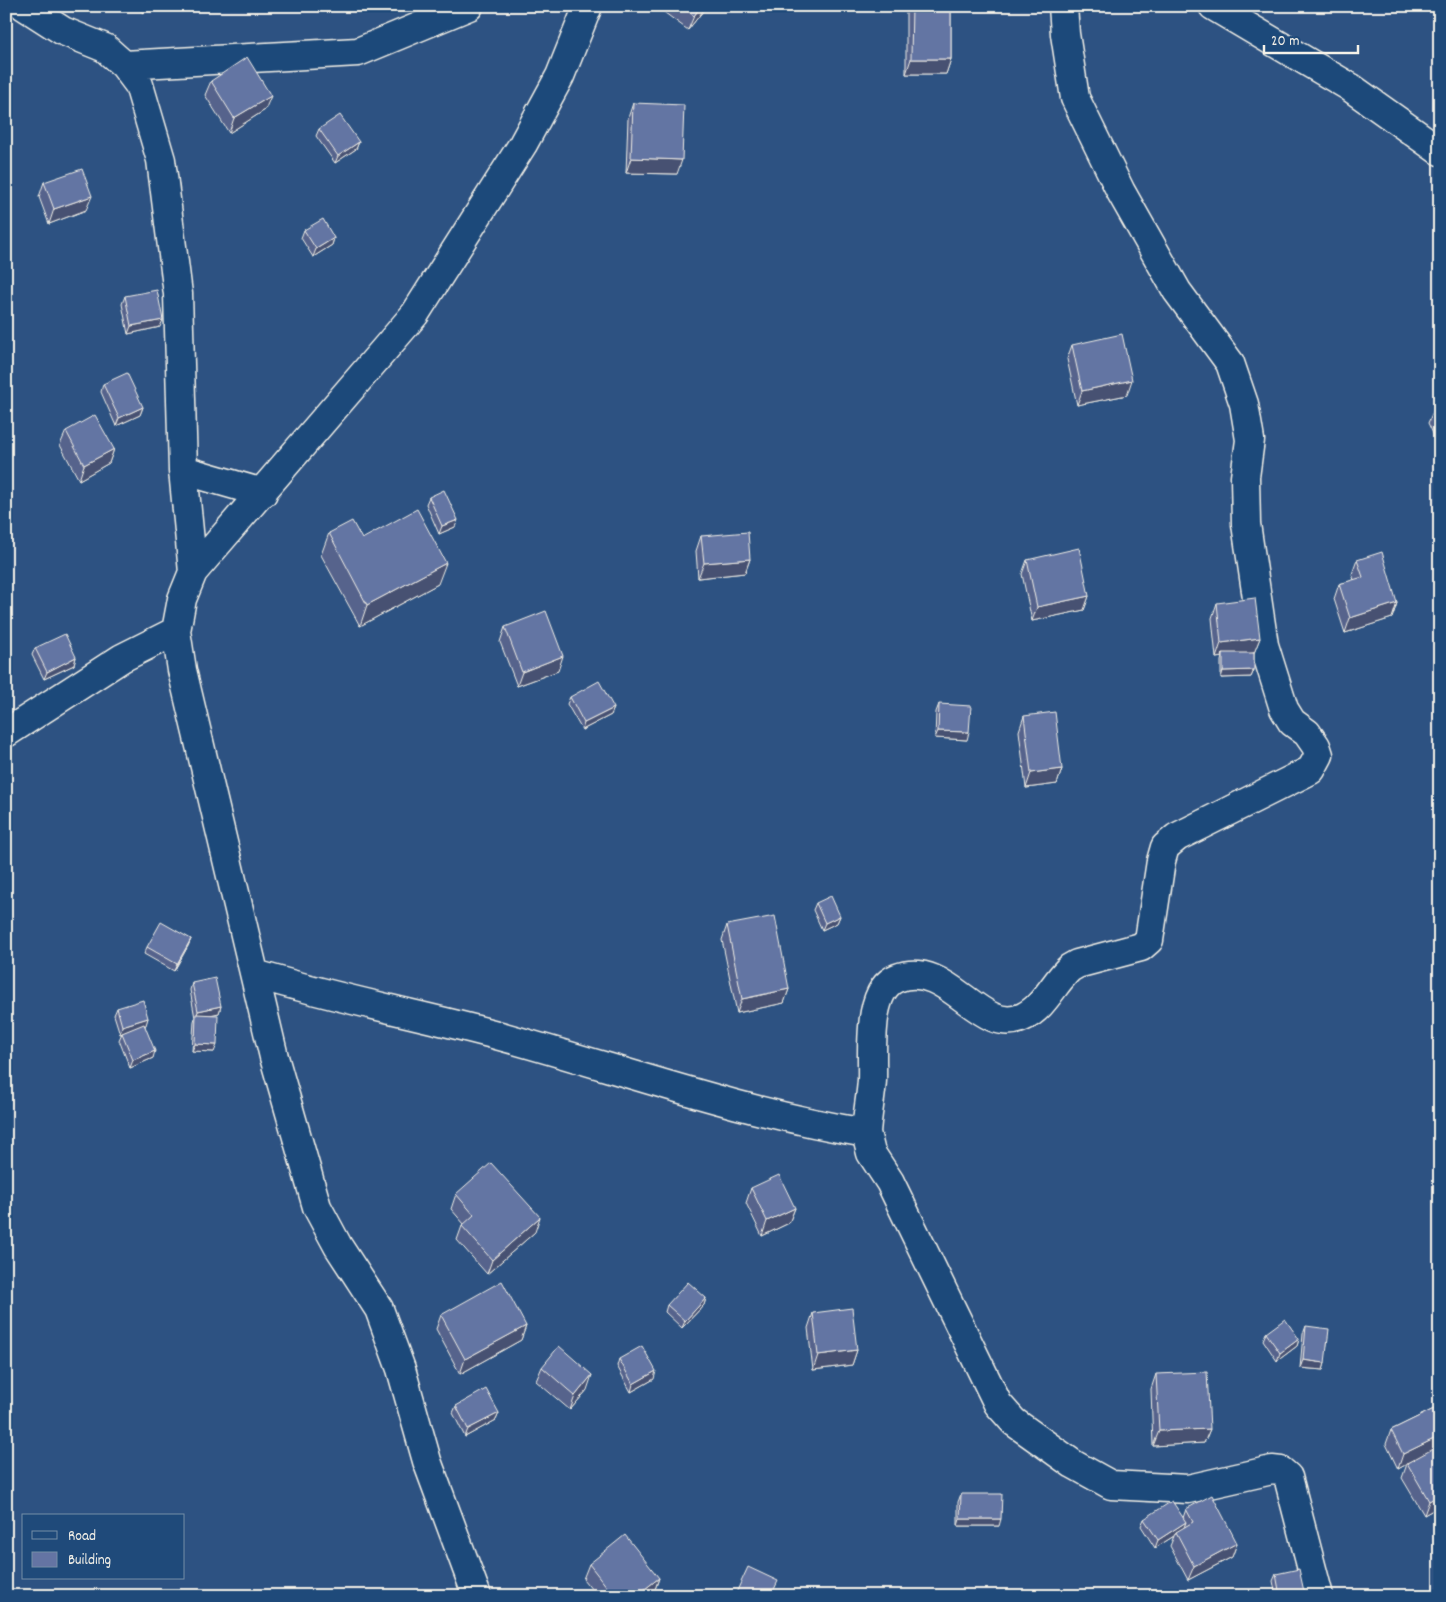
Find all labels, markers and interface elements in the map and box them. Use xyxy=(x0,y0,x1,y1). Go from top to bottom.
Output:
scale bar xyxy=(1264,22,1357,54)
text: 20 m xyxy=(1271,31,1299,53)
legend xyxy=(22,1514,185,1580)
text: Road xyxy=(68,1526,96,1548)
text: Building xyxy=(68,1550,111,1572)

